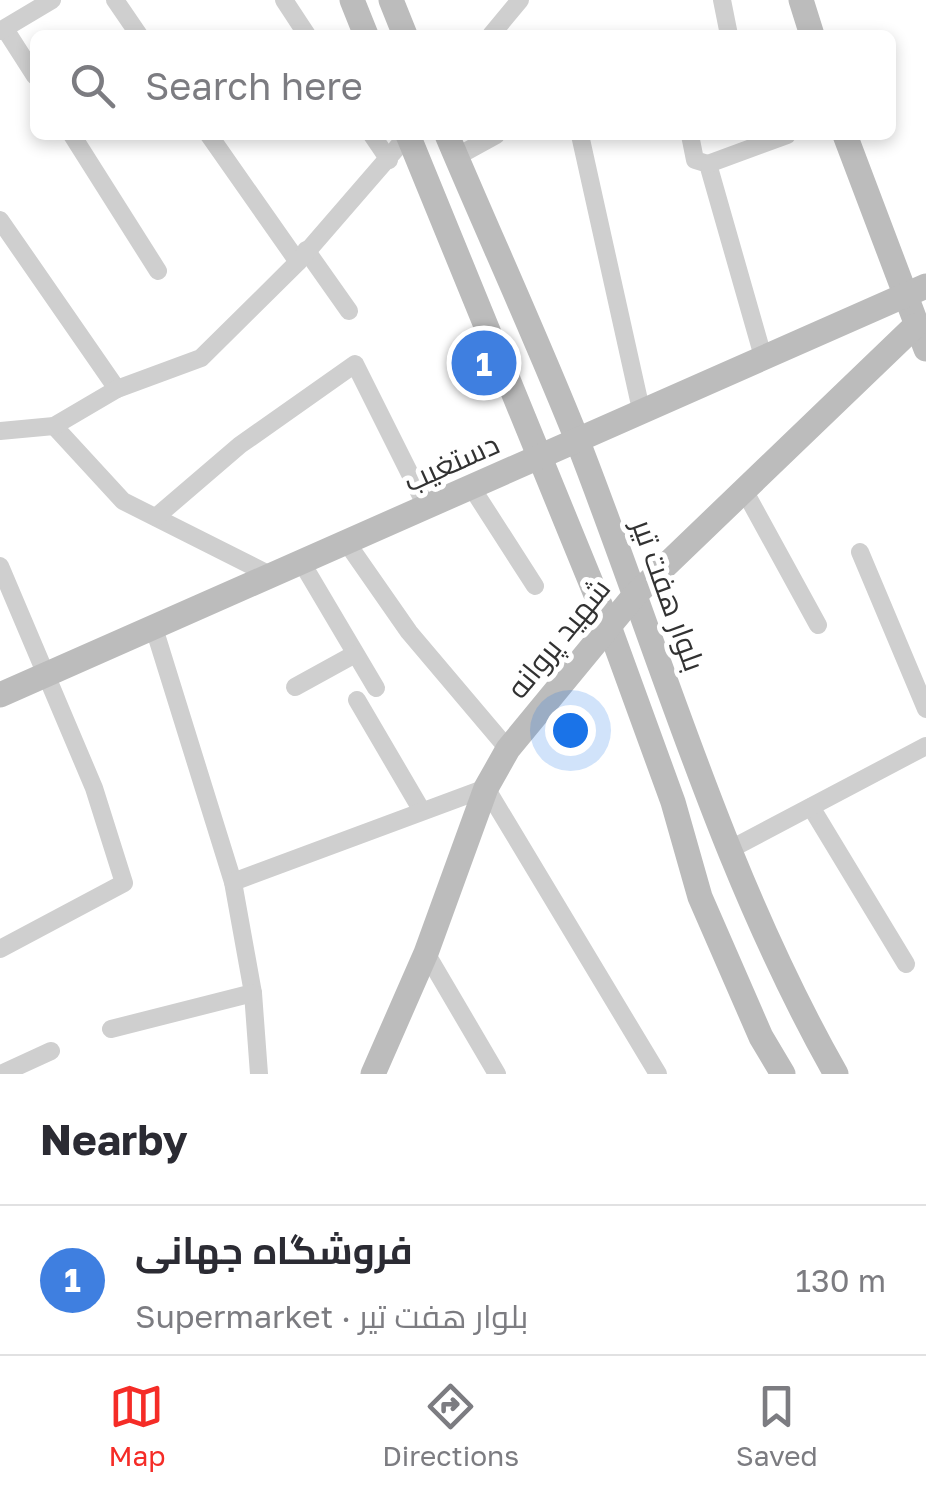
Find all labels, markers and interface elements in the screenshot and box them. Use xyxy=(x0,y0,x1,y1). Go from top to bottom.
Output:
search box xyxy=(30,30,896,140)
icon: search xyxy=(65,58,120,113)
text: Search here xyxy=(145,63,363,108)
pin: 1 xyxy=(452,326,516,400)
street label: دستغیب xyxy=(398,425,504,499)
street label: بلوار هفت تیر xyxy=(624,512,713,676)
street label: شهید پروانه xyxy=(499,571,619,706)
your location xyxy=(545,705,596,756)
text: Nearby xyxy=(40,1114,188,1164)
text: فروشگاه جهانی xyxy=(135,1227,413,1272)
text: 1 xyxy=(64,1261,81,1299)
text: 130 m xyxy=(796,1261,886,1299)
text: Supermarket · بلوار هفت تیر xyxy=(135,1297,528,1335)
tab: Map xyxy=(108,1379,166,1472)
tab: Directions xyxy=(382,1379,519,1472)
tab: Saved xyxy=(736,1379,818,1472)

